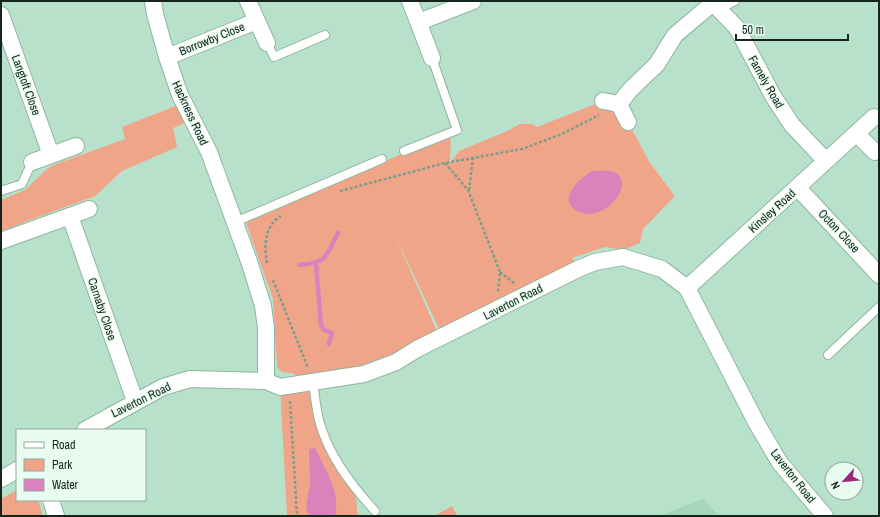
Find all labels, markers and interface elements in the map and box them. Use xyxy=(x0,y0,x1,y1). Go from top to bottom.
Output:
scale bar xyxy=(736,16,848,42)
street label: Borrowby Close xyxy=(177,19,247,59)
text: 50 m xyxy=(742,22,764,38)
street label: Langtoft Close xyxy=(8,52,44,118)
street label: Farnely Road xyxy=(744,53,788,111)
street label: Hackness Road xyxy=(168,78,212,148)
street label: Kinsley Road xyxy=(745,185,799,237)
street label: Octon Close xyxy=(815,206,863,256)
street label: Carnaby Close xyxy=(84,276,120,342)
street label: Laverton Road xyxy=(481,280,545,324)
street label: Laverton Road xyxy=(108,379,174,421)
legend xyxy=(16,429,146,501)
text: Road xyxy=(52,437,76,453)
street label: Laverton Road xyxy=(767,446,819,506)
text: Park xyxy=(52,457,72,473)
north arrow xyxy=(824,461,864,501)
text: Water xyxy=(52,477,79,493)
text: N xyxy=(827,479,843,492)

